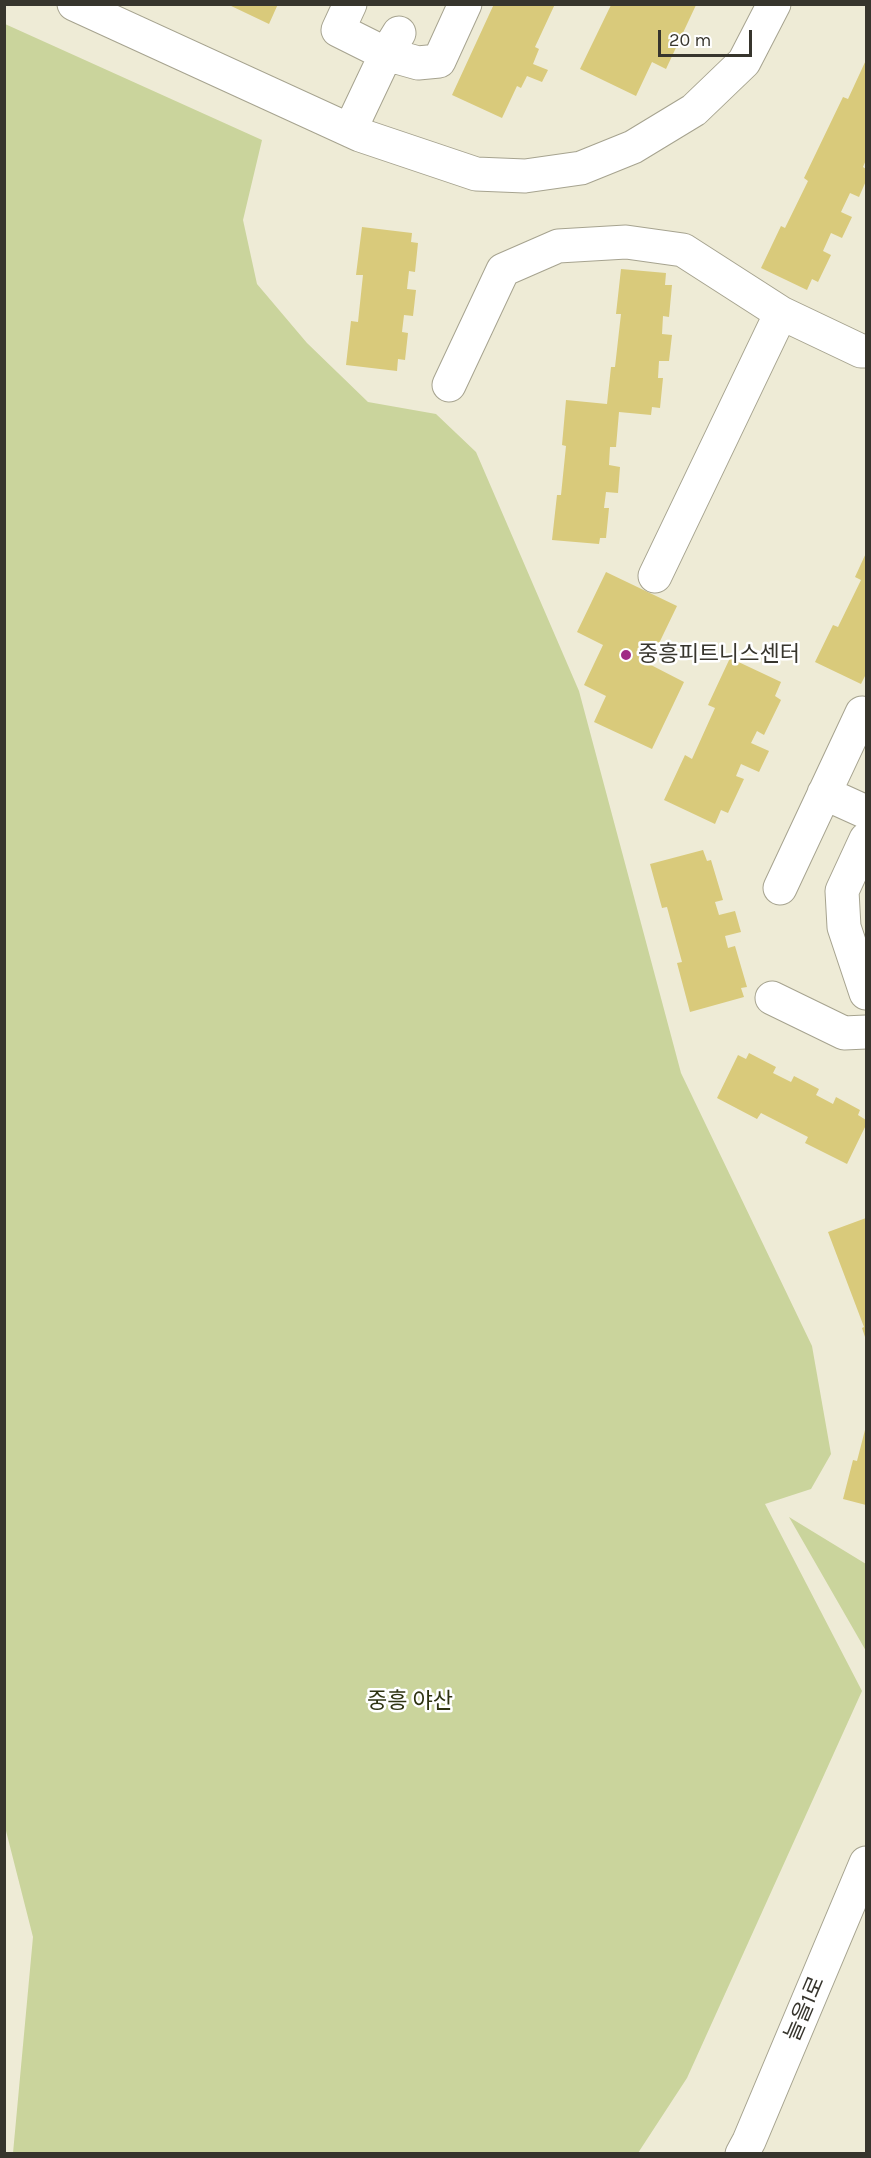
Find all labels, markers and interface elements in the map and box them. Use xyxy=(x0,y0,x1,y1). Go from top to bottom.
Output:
scale bar xyxy=(661,18,756,56)
text: 20 m xyxy=(669,29,711,51)
place label: 중흥피트니스센터 xyxy=(638,642,800,668)
marker: 중흥피트니스센터 xyxy=(619,648,633,662)
park label: 중흥 야산 xyxy=(367,1689,453,1715)
street label: 늘을1로 xyxy=(780,1973,830,2045)

